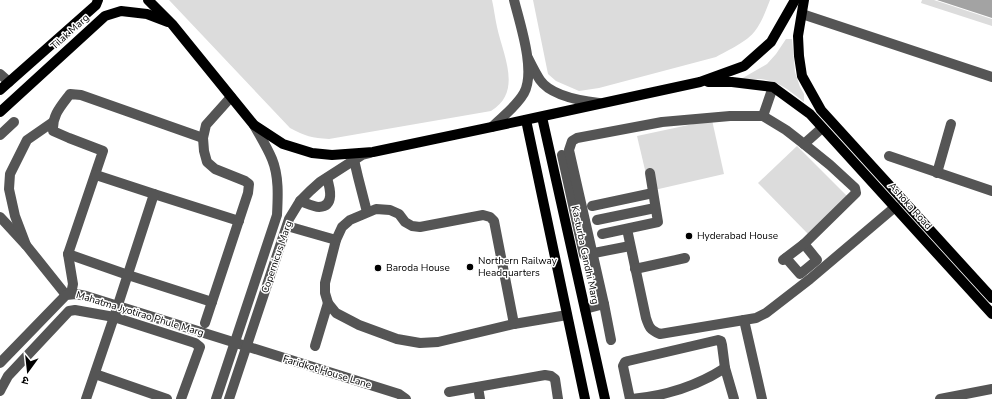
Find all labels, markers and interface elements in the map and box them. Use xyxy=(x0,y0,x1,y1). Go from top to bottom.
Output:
street label: Tilak Marg xyxy=(48,11,92,53)
street label: Ashoka Road xyxy=(885,179,935,233)
street label: Kasturba Gandhi Marg xyxy=(568,204,602,306)
street label: Copernicus Marg xyxy=(258,219,296,295)
place label: Hyderabad House xyxy=(697,229,778,243)
marker: Hyderabad House xyxy=(684,231,694,241)
place label: Northern Railway Headquarters xyxy=(478,254,558,280)
place label: Baroda House xyxy=(386,261,450,275)
marker: Northern Railway Headquarters xyxy=(465,262,475,272)
marker: Baroda House xyxy=(373,263,383,273)
street label: Mahatma Jyotirao Phule Marg xyxy=(74,288,206,340)
north arrow xyxy=(8,351,48,391)
street label: Faridkot House Lane xyxy=(281,352,373,392)
text: उ xyxy=(20,372,31,388)

